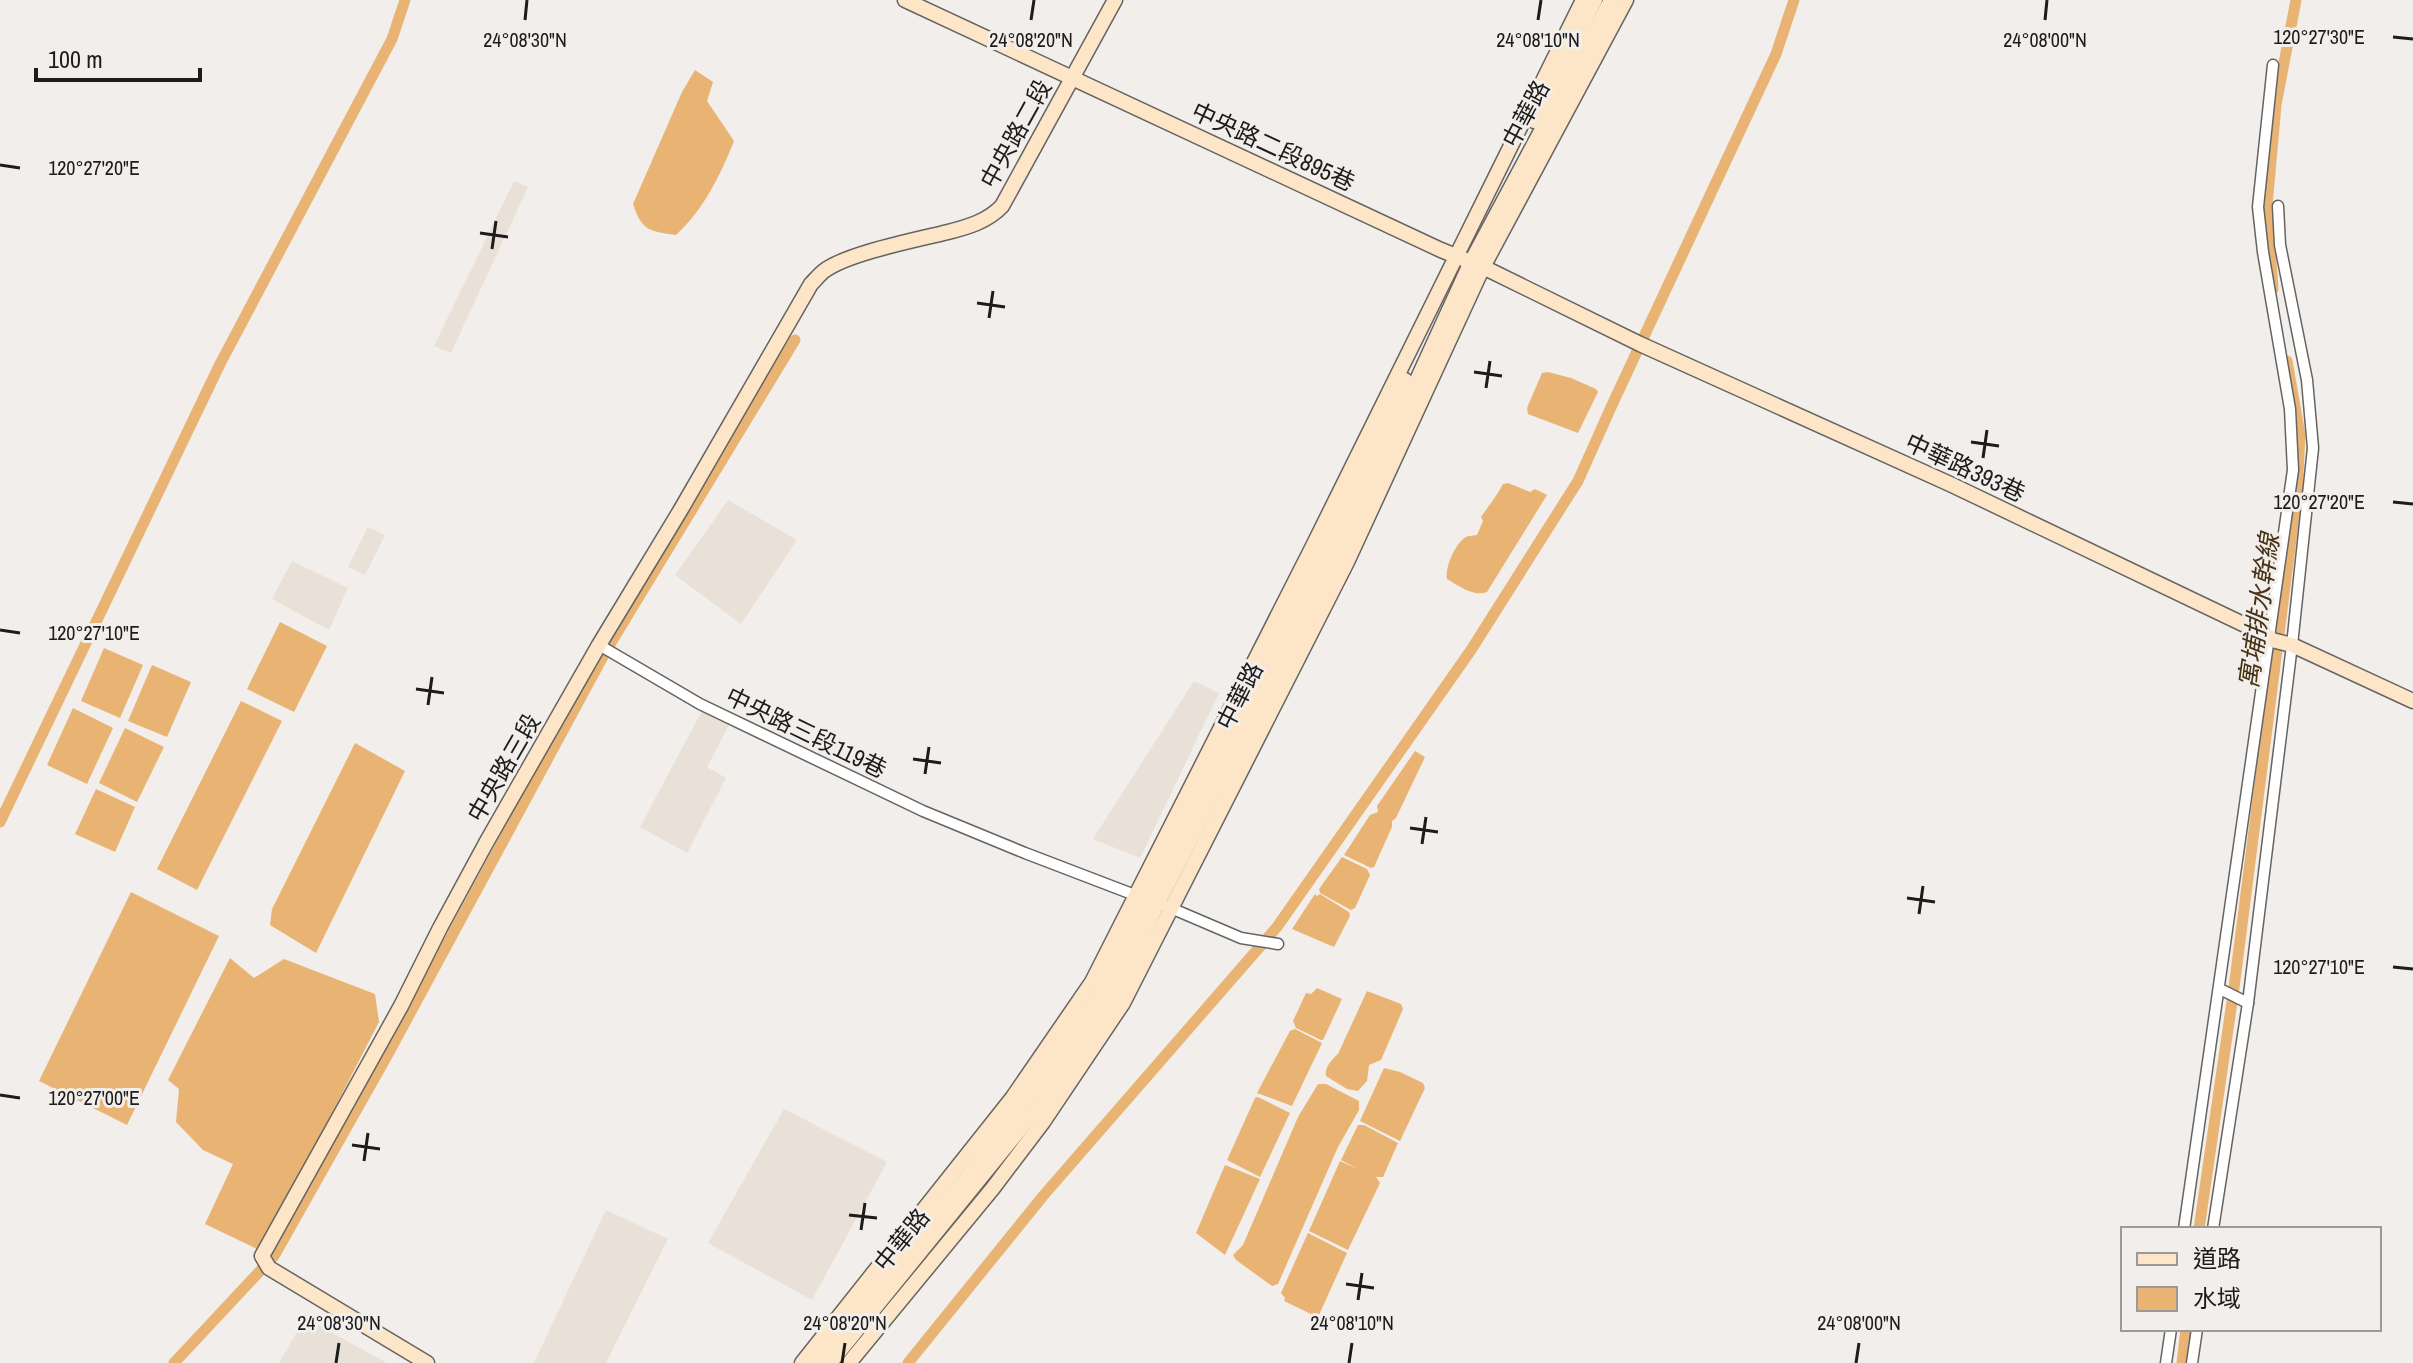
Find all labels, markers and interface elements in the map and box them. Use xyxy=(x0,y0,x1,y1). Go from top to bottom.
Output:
text: 120°27'30"E xyxy=(2273,23,2365,50)
text: 24°08'30"N xyxy=(483,26,567,53)
text: 24°08'20"N xyxy=(989,26,1073,53)
text: 24°08'10"N xyxy=(1496,26,1580,53)
text: 24°08'00"N xyxy=(2003,26,2087,53)
scale bar xyxy=(36,32,200,82)
text: 100 m xyxy=(48,43,103,75)
street label: 中央路二段 xyxy=(972,73,1058,194)
street label: 中華路 xyxy=(1494,74,1556,153)
street label: 中央路二段895巷 xyxy=(1187,94,1360,198)
text: 120°27'20"E xyxy=(48,154,140,181)
street label: 中華路393巷 xyxy=(1900,425,2031,509)
text: 120°27'20"E xyxy=(2273,488,2365,515)
water label: 寓埔排水幹線 xyxy=(2230,528,2287,691)
text: 120°27'10"E xyxy=(48,619,140,646)
street label: 中華路 xyxy=(1209,656,1270,735)
street label: 中央路三段119巷 xyxy=(721,679,892,785)
street label: 中央路三段 xyxy=(459,708,547,827)
text: 120°27'10"E xyxy=(2273,953,2365,980)
text: 120°27'00"E xyxy=(48,1084,140,1111)
street label: 中華路 xyxy=(866,1201,936,1277)
legend xyxy=(2121,1227,2381,1331)
text: 道路 xyxy=(2193,1242,2241,1274)
text: 水域 xyxy=(2193,1282,2241,1314)
text: 24°08'30"N xyxy=(297,1309,381,1336)
text: 24°08'20"N xyxy=(803,1309,887,1336)
text: 24°08'10"N xyxy=(1310,1309,1394,1336)
text: 24°08'00"N xyxy=(1817,1309,1901,1336)

